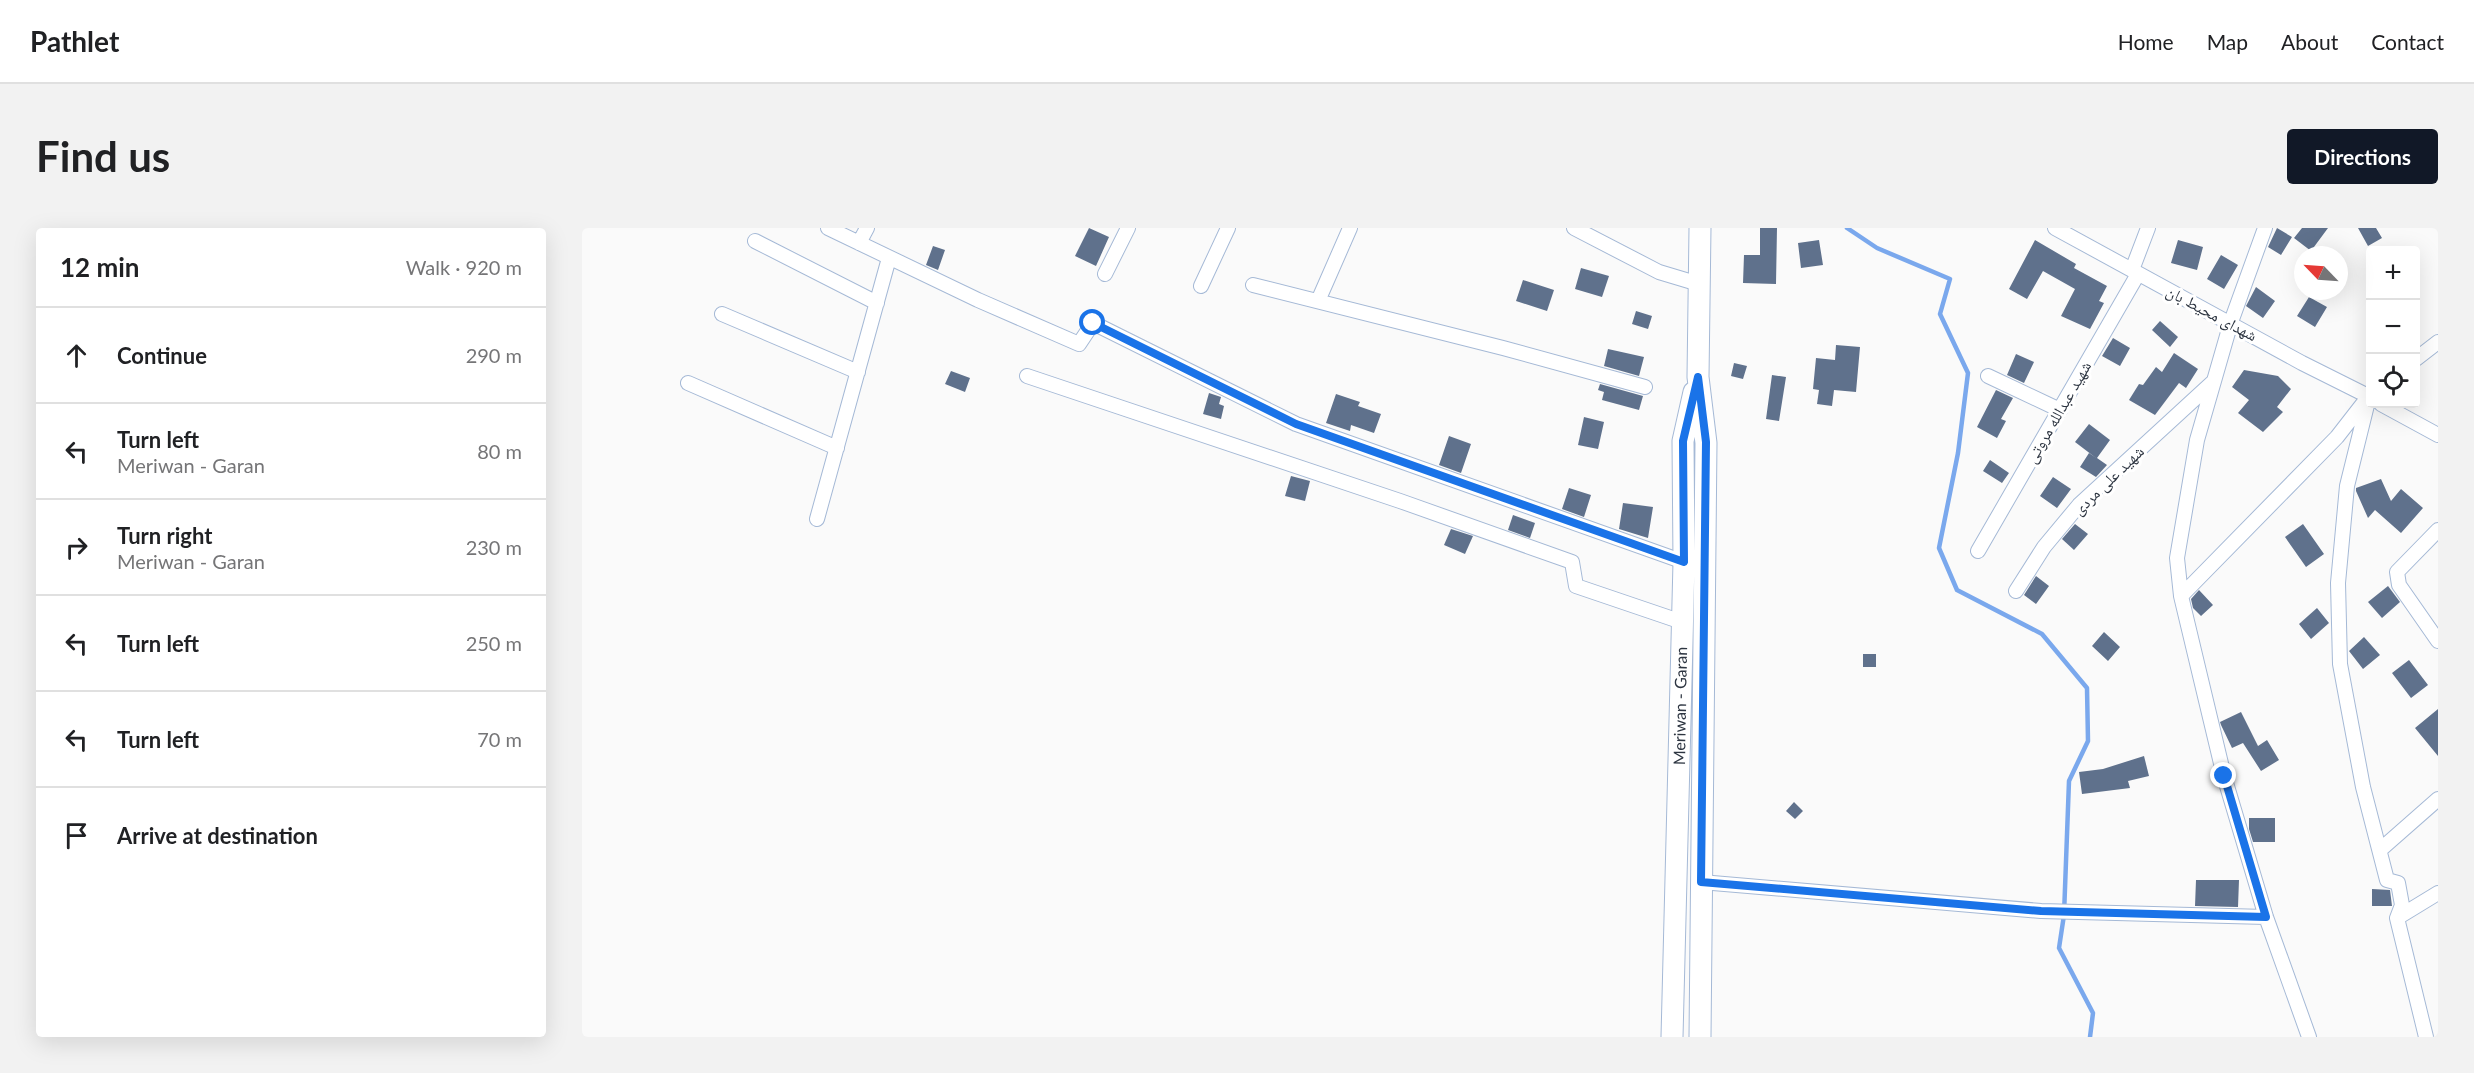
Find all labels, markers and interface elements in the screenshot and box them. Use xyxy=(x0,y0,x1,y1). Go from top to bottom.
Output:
text: Pathlet xyxy=(30,24,119,58)
text: Home xyxy=(2118,29,2174,54)
text: Map xyxy=(2207,29,2248,54)
text: About xyxy=(2281,29,2338,54)
text: Contact xyxy=(2371,29,2444,54)
button: Directions xyxy=(2287,129,2438,184)
text: Find us xyxy=(36,131,170,181)
north arrow xyxy=(2294,246,2348,300)
map controls xyxy=(2366,246,2420,408)
button: + xyxy=(2366,246,2420,300)
text: 12 min xyxy=(60,251,140,283)
text: Walk · 920 m xyxy=(406,255,522,279)
street label: شهدای محیط بان xyxy=(2163,281,2261,346)
button: − xyxy=(2366,300,2420,354)
route start xyxy=(1079,309,1105,335)
icon: ahead xyxy=(60,339,93,372)
text: Continue xyxy=(117,342,207,369)
text: 290 m xyxy=(466,343,522,367)
button: locate xyxy=(2366,354,2420,408)
street label: شهید عبدالله مروتی xyxy=(2021,357,2096,467)
text: Turn left xyxy=(117,426,199,453)
icon: left xyxy=(60,435,93,468)
text: 80 m xyxy=(477,439,522,463)
street label: شهید علی مردی xyxy=(2068,441,2149,520)
text: Meriwan - Garan xyxy=(117,453,265,477)
text: Turn right xyxy=(117,522,212,549)
icon: right xyxy=(60,531,93,564)
text: 230 m xyxy=(466,535,522,559)
text: Meriwan - Garan xyxy=(117,549,265,573)
icon: left xyxy=(60,627,93,660)
text: Turn left xyxy=(117,630,199,657)
text: 250 m xyxy=(466,631,522,655)
street label: Meriwan - Garan xyxy=(1669,647,1690,765)
icon: left xyxy=(60,723,93,756)
text: Turn left xyxy=(117,726,199,753)
text: 70 m xyxy=(477,727,522,751)
route end xyxy=(2210,762,2236,788)
icon: arrive xyxy=(60,819,93,852)
text: Arrive at destination xyxy=(117,822,318,849)

